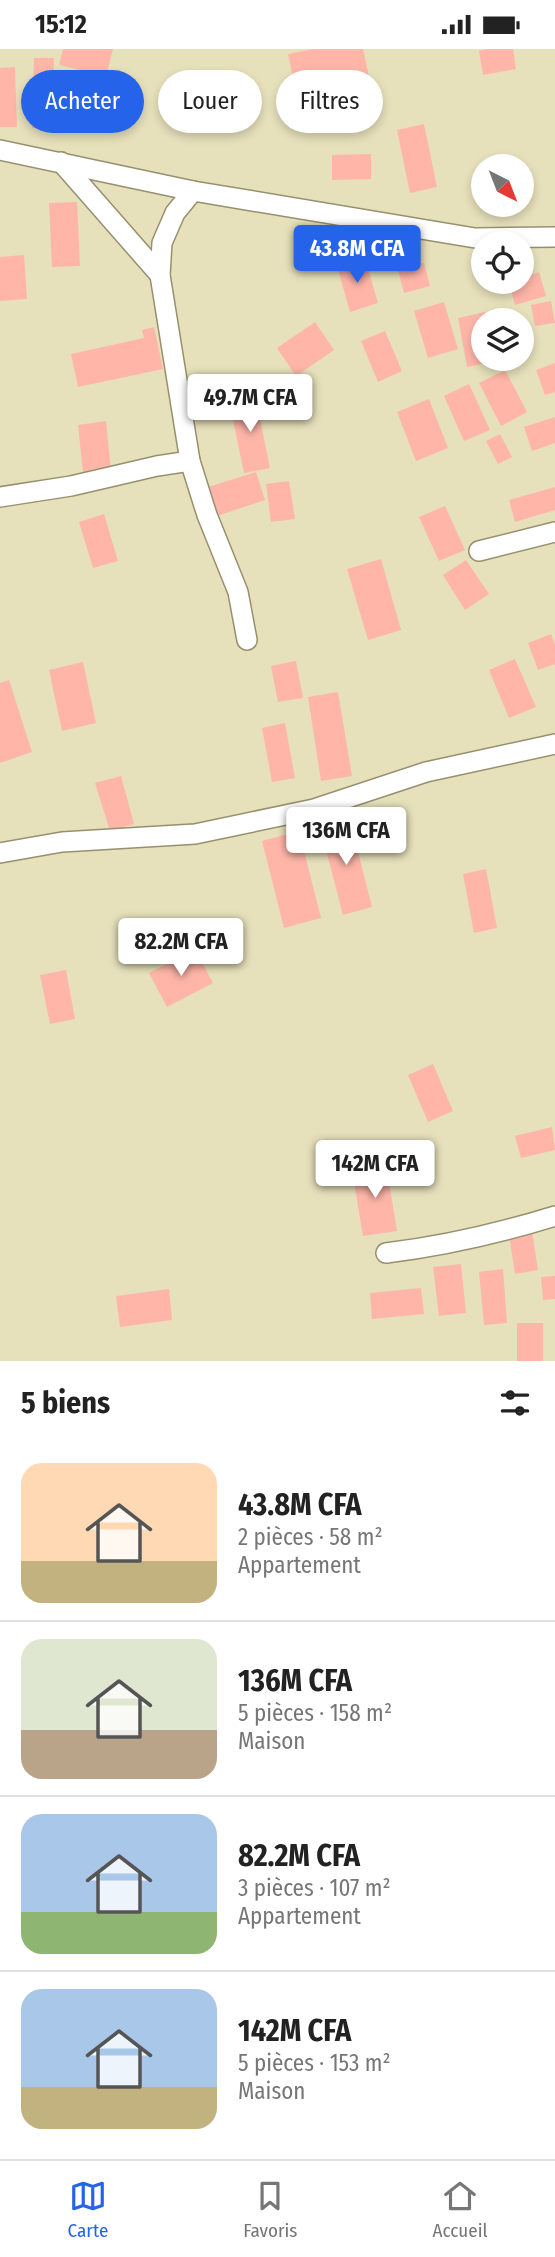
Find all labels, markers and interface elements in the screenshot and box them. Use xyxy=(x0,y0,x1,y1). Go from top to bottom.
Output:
text: 15:12 xyxy=(35,9,87,40)
chip: Acheter xyxy=(21,70,144,133)
chip: Louer xyxy=(158,70,262,133)
chip: Filtres xyxy=(276,70,383,133)
north arrow xyxy=(471,154,534,217)
map controls xyxy=(471,154,534,371)
pin: 43.8M CFA xyxy=(277,225,437,285)
button: locate xyxy=(471,231,534,294)
text: 43.8M CFA xyxy=(310,234,404,262)
button: layers xyxy=(471,308,534,371)
pin: 49.7M CFA xyxy=(170,375,330,434)
text: 49.7M CFA xyxy=(203,383,297,411)
pin: 136M CFA xyxy=(274,807,418,867)
text: 136M CFA xyxy=(302,816,390,844)
pin: 82.2M CFA xyxy=(101,919,261,978)
text: 82.2M CFA xyxy=(134,927,228,955)
pin: 142M CFA xyxy=(303,1141,447,1200)
text: 142M CFA xyxy=(332,1149,418,1177)
icon: filters xyxy=(496,1384,534,1422)
text: 5 biens xyxy=(21,1385,110,1421)
text: 43.8M CFA xyxy=(238,1487,362,1523)
icon: home xyxy=(77,1491,161,1575)
text: 2 pièces · 58 m² xyxy=(238,1523,383,1551)
text: Appartement xyxy=(238,1551,361,1579)
text: 136M CFA xyxy=(238,1663,352,1699)
icon: home xyxy=(77,1667,161,1751)
text: 5 pièces · 158 m² xyxy=(238,1699,392,1727)
text: Maison xyxy=(238,1727,305,1755)
text: 82.2M CFA xyxy=(238,1838,360,1874)
icon: home xyxy=(77,1842,161,1926)
text: 3 pièces · 107 m² xyxy=(238,1874,391,1902)
text: Appartement xyxy=(238,1902,361,1930)
text: 142M CFA xyxy=(238,2013,351,2049)
icon: home xyxy=(77,2017,161,2101)
text: 5 pièces · 153 m² xyxy=(238,2049,391,2077)
text: Maison xyxy=(238,2077,305,2105)
tab: Carte xyxy=(68,2177,108,2242)
tab: Favoris xyxy=(243,2177,297,2242)
tab: Accueil xyxy=(433,2177,487,2242)

